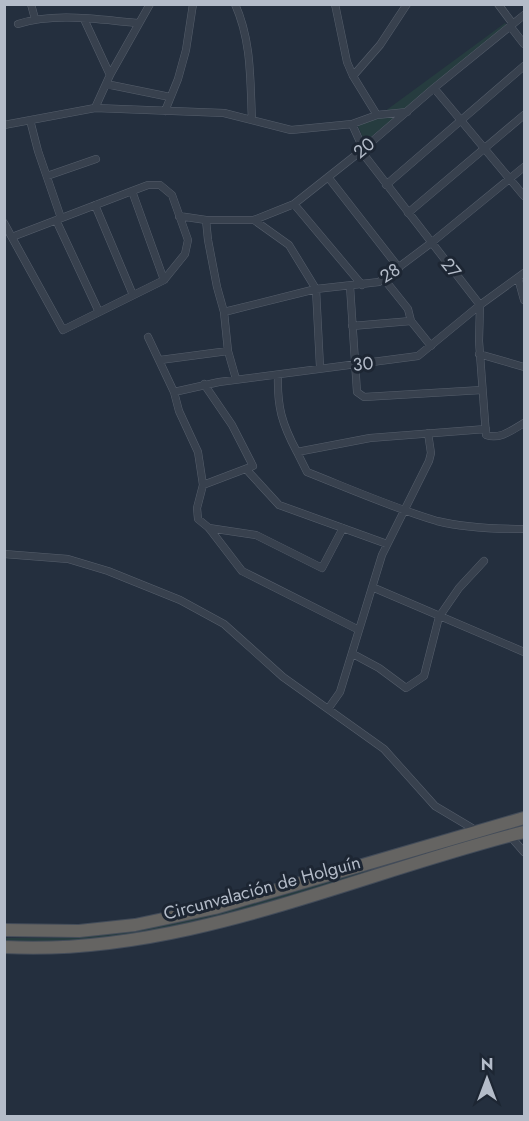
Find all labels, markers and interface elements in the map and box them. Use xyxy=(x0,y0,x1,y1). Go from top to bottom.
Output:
street label: 20 xyxy=(348,131,381,165)
street label: 27 xyxy=(435,252,468,284)
street label: 28 xyxy=(375,257,405,289)
street label: 30 xyxy=(351,350,375,378)
street label: Circunvalación de Holguín xyxy=(160,849,364,927)
north arrow xyxy=(457,1049,517,1109)
text: N xyxy=(481,1053,493,1076)

